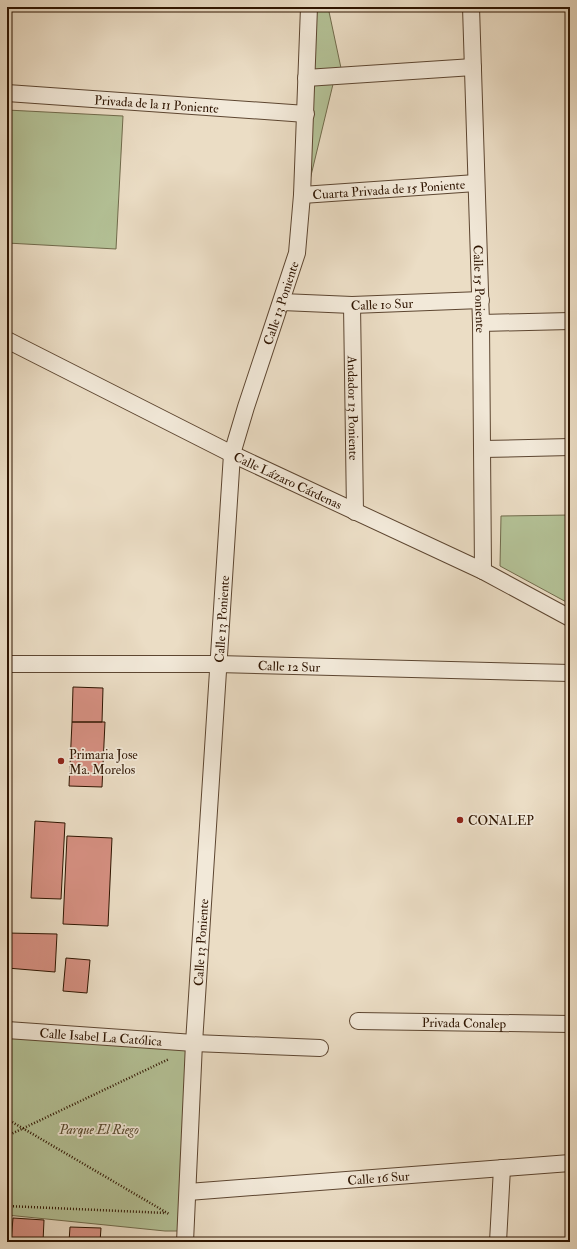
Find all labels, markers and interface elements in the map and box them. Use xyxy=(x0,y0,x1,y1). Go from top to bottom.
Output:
street label: Privada de la 11 Poniente xyxy=(94,92,220,117)
street label: Cuarta Privada de 15 Poniente xyxy=(312,177,466,203)
street label: Calle 15 Poniente xyxy=(470,245,488,334)
street label: Calle 13 Poniente xyxy=(260,259,303,347)
street label: Calle 10 Sur xyxy=(350,296,414,314)
street label: Andador 13 Poniente xyxy=(344,355,361,461)
street label: Calle Lázaro Cárdenas xyxy=(231,449,345,513)
street label: Calle 13 Poniente xyxy=(212,574,233,663)
street label: Calle 12 Sur xyxy=(258,658,320,676)
place label: Primaria Jose Ma. Morelos xyxy=(69,747,138,778)
marker: Primaria Jose Ma. Morelos xyxy=(56,756,66,766)
place label: CONALEP xyxy=(468,813,534,829)
marker: CONALEP xyxy=(455,815,465,825)
street label: Calle 13 Poniente xyxy=(191,898,212,987)
street label: Privada Conalep xyxy=(422,1015,507,1033)
street label: Calle Isabel La Católica xyxy=(39,1025,163,1050)
park label: Parque El Riego xyxy=(58,1122,139,1138)
street label: Calle 16 Sur xyxy=(347,1168,410,1189)

